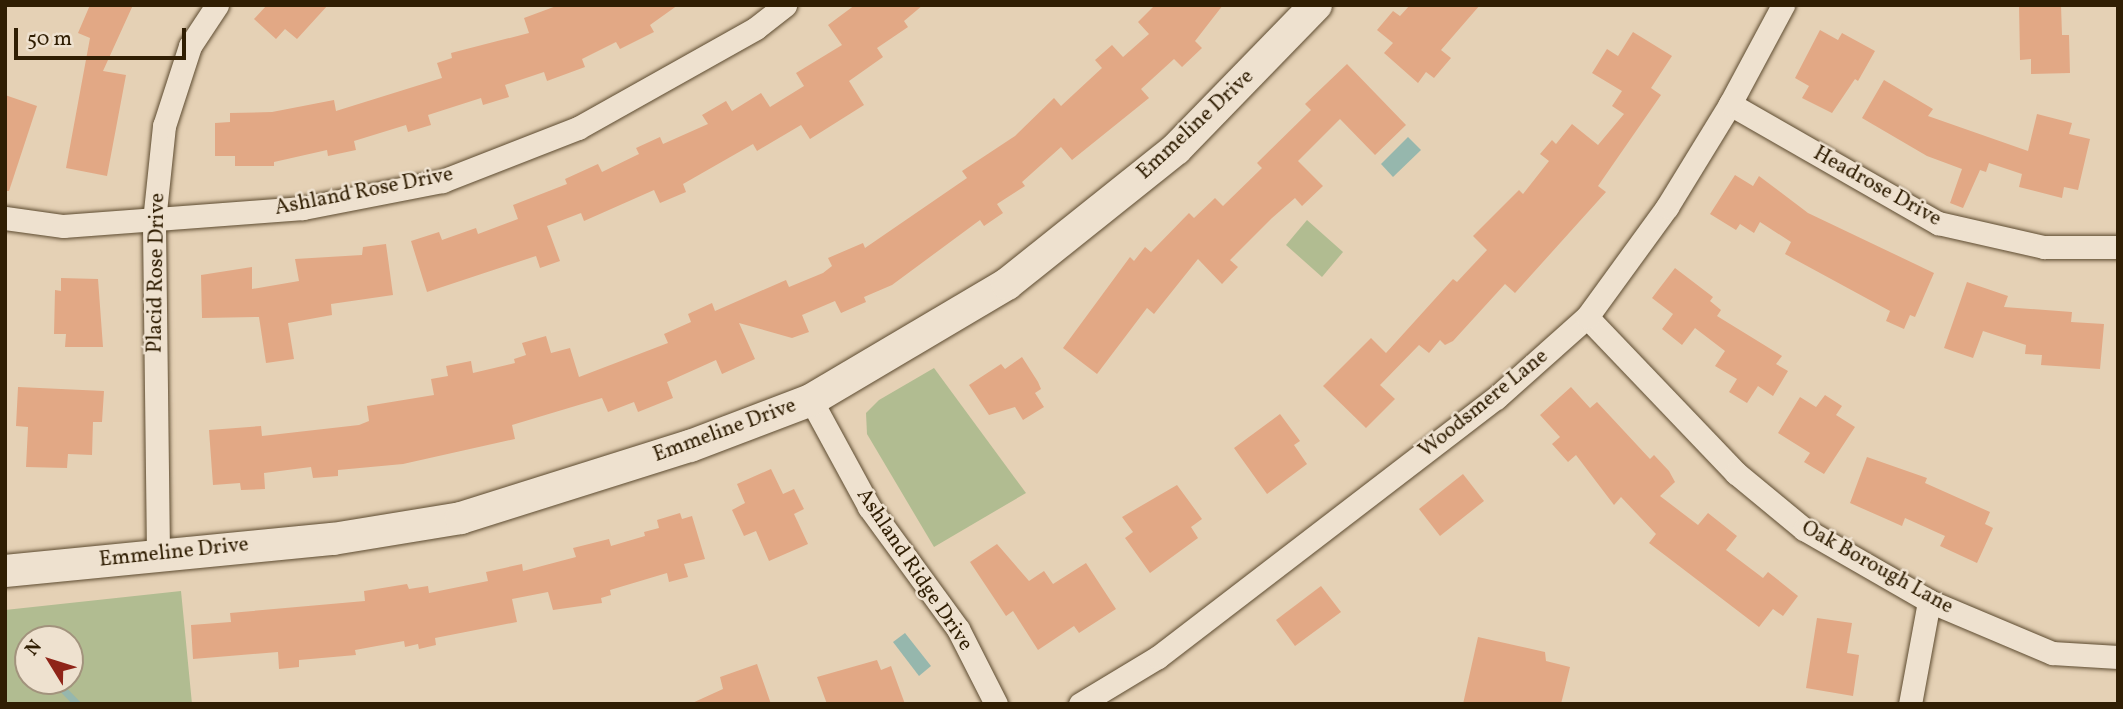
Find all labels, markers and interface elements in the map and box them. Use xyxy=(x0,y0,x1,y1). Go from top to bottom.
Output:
scale bar xyxy=(18,14,189,58)
text: 50 m xyxy=(27,25,72,54)
street label: Emmeline Drive xyxy=(1132,65,1260,185)
street label: Headrose Drive xyxy=(1809,141,1945,233)
street label: Ashland Rose Drive xyxy=(273,162,455,222)
street label: Placid Rose Drive xyxy=(143,193,171,353)
street label: Woodsmere Lane xyxy=(1414,344,1554,464)
street label: Emmeline Drive xyxy=(650,393,800,469)
street label: Ashland Ridge Drive xyxy=(850,484,978,656)
street label: Oak Borough Lane xyxy=(1797,516,1957,620)
street label: Emmeline Drive xyxy=(98,533,250,573)
north arrow xyxy=(14,625,84,695)
text: N xyxy=(20,635,49,662)

